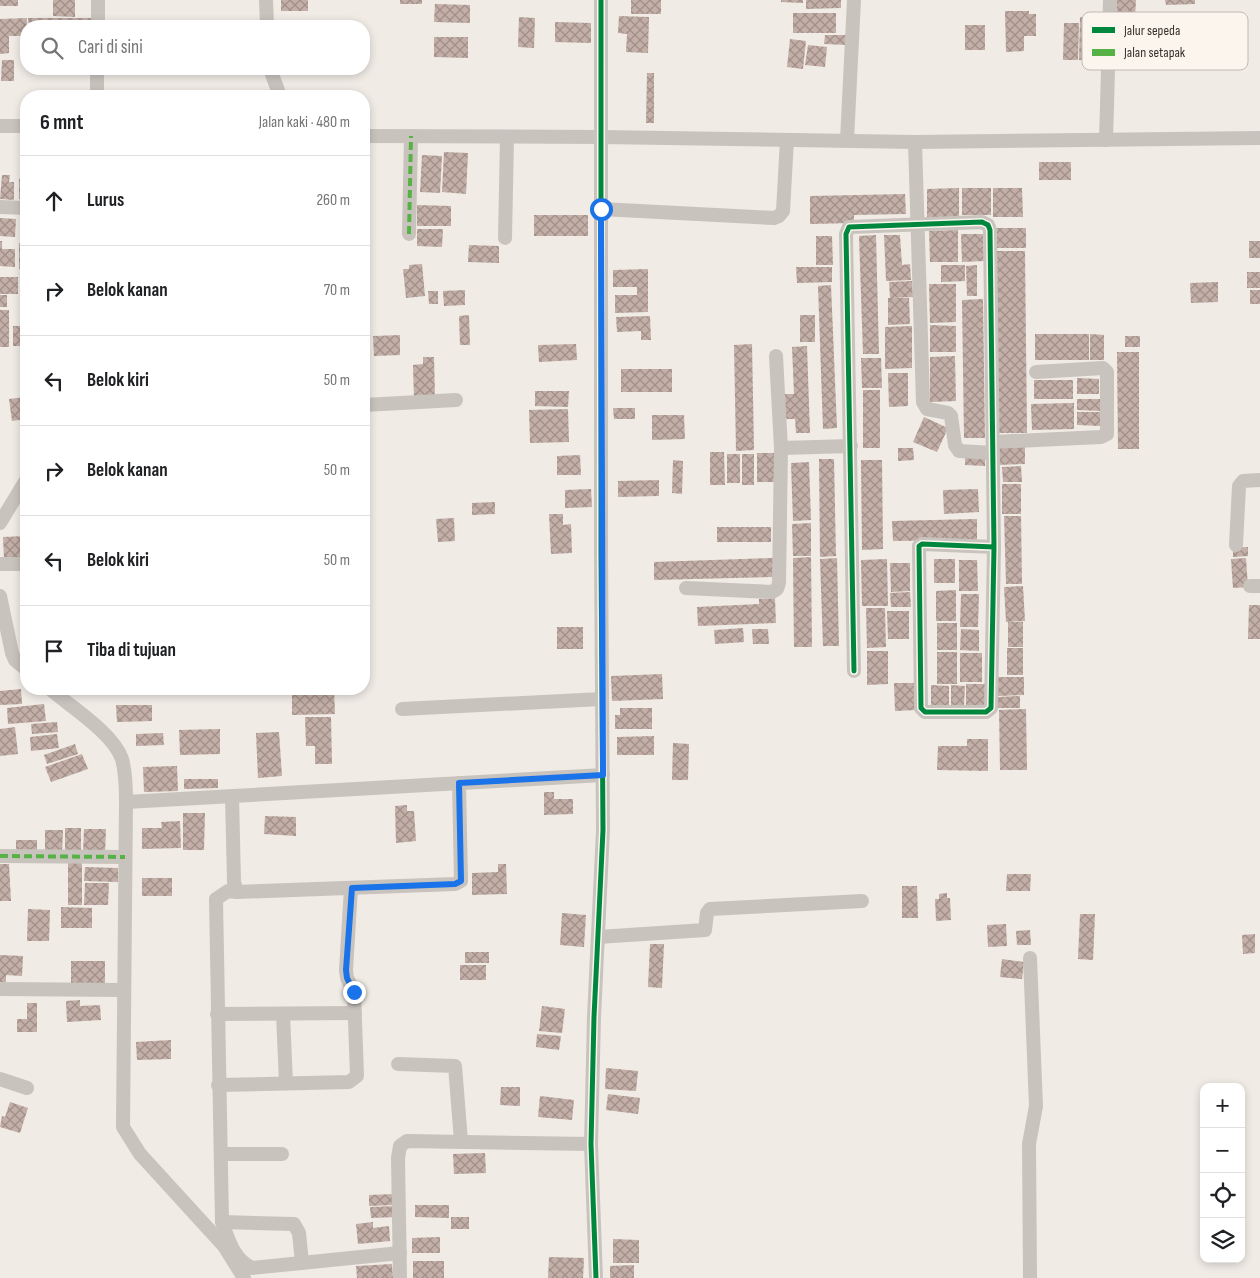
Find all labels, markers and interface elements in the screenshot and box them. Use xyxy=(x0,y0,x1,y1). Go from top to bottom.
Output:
legend xyxy=(1082,12,1248,70)
search box xyxy=(20,20,370,75)
text: Jalur sepeda xyxy=(1123,22,1180,39)
icon: search xyxy=(38,34,66,62)
text: Cari di sini xyxy=(78,36,143,59)
text: Jalan setapak xyxy=(1123,44,1186,61)
text: 6 mnt xyxy=(40,110,83,135)
text: Jalan kaki · 480 m xyxy=(259,113,350,132)
icon: ahead xyxy=(40,187,68,215)
text: Lurus xyxy=(87,189,124,212)
text: 260 m xyxy=(316,191,350,210)
route start xyxy=(590,198,613,221)
icon: right xyxy=(40,277,68,305)
text: Belok kanan xyxy=(87,279,168,302)
text: 70 m xyxy=(324,281,350,300)
icon: left xyxy=(40,367,68,395)
text: Belok kiri xyxy=(87,369,149,392)
text: 50 m xyxy=(324,371,350,390)
icon: right xyxy=(40,457,68,485)
text: Belok kanan xyxy=(87,459,168,482)
text: 50 m xyxy=(324,461,350,480)
icon: left xyxy=(40,547,68,575)
text: Belok kiri xyxy=(87,549,149,572)
text: 50 m xyxy=(324,551,350,570)
icon: arrive xyxy=(40,637,68,665)
text: Tiba di tujuan xyxy=(87,639,176,662)
route end xyxy=(343,981,366,1004)
map controls xyxy=(1200,1083,1245,1263)
button: + xyxy=(1200,1083,1245,1128)
button: − xyxy=(1200,1128,1245,1173)
button: locate xyxy=(1200,1173,1245,1218)
button: layers xyxy=(1200,1218,1245,1263)

